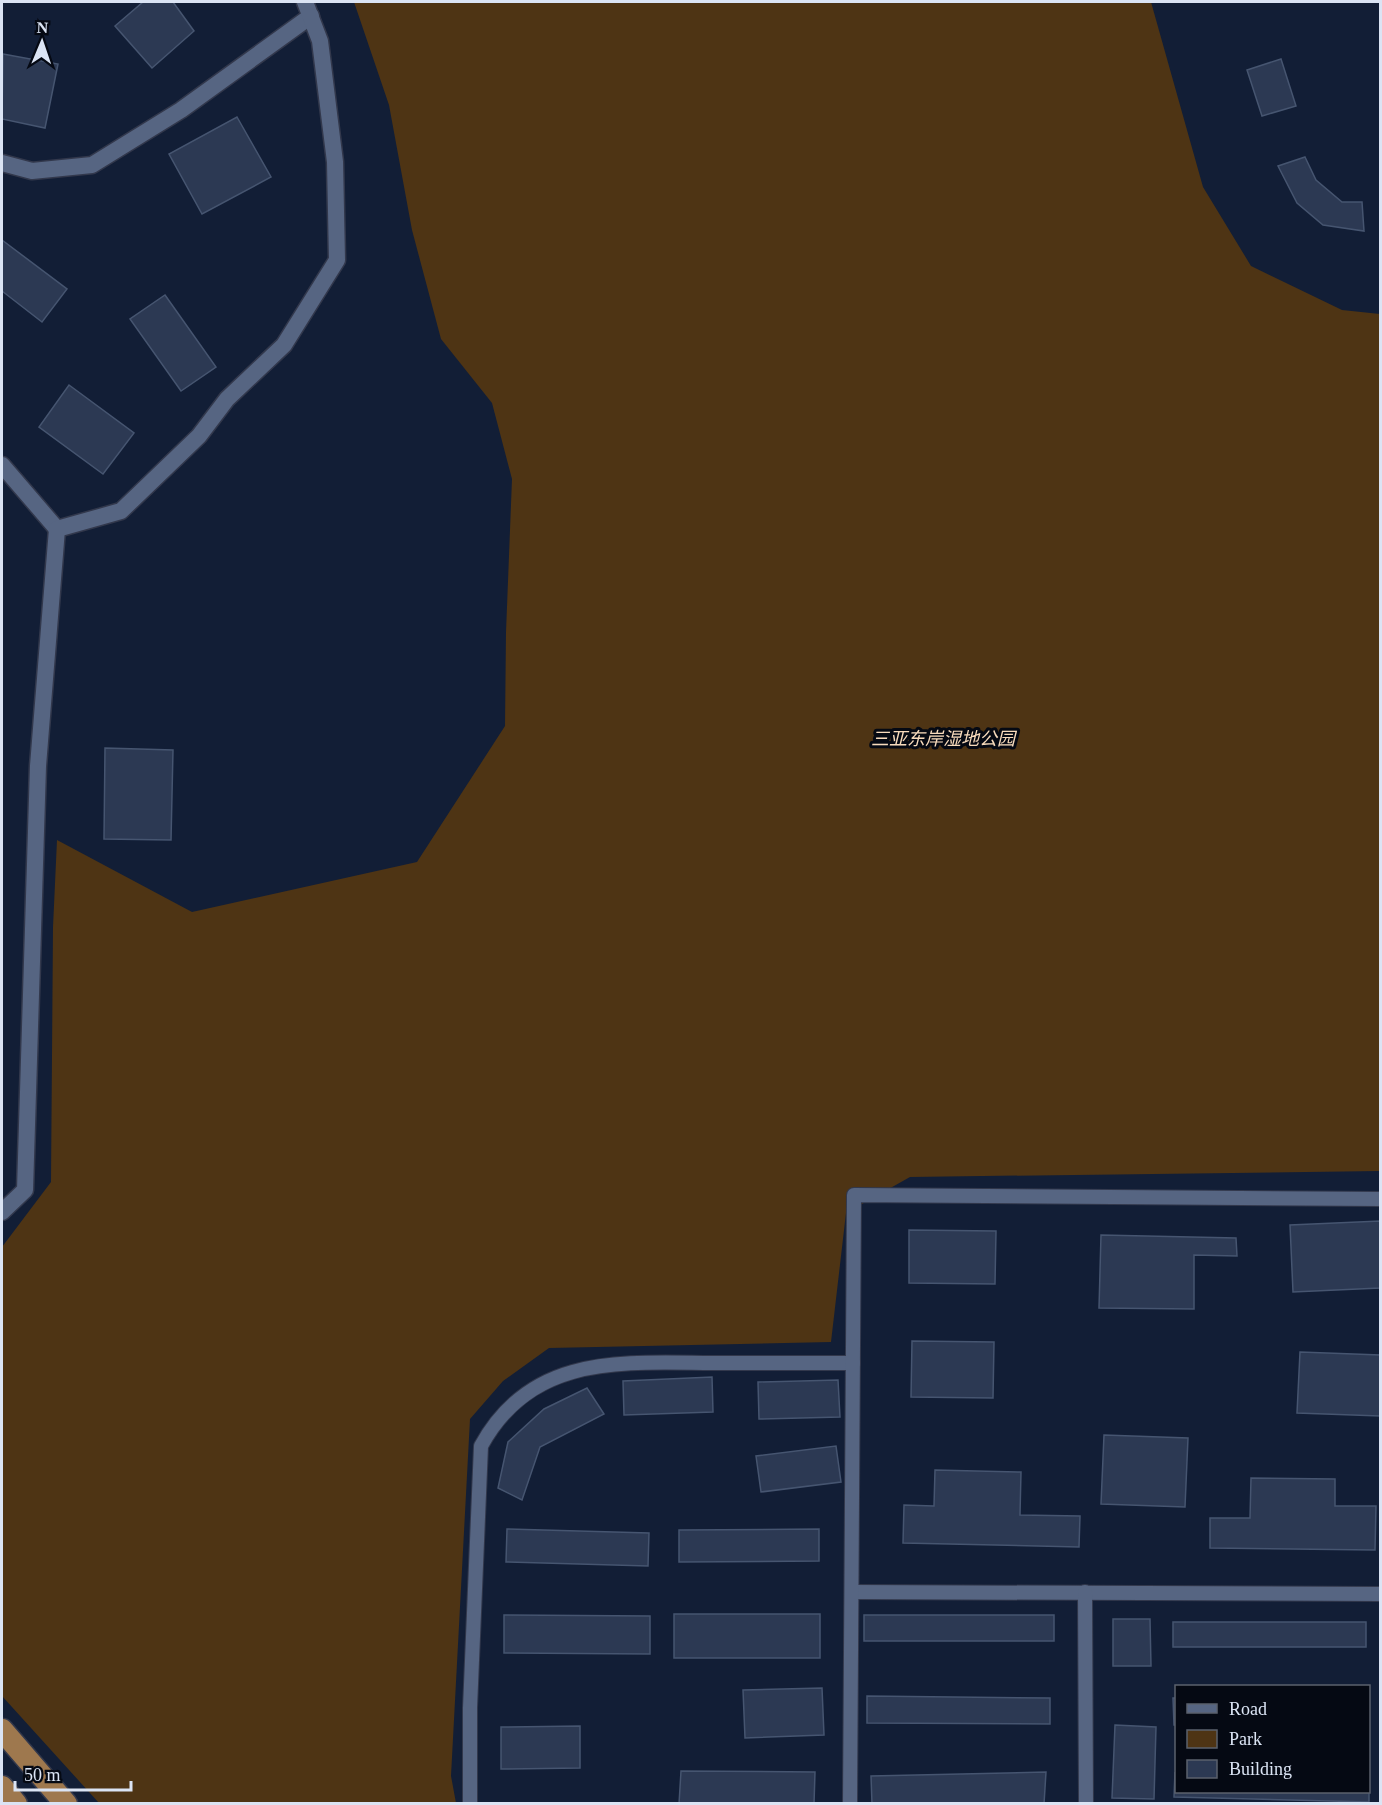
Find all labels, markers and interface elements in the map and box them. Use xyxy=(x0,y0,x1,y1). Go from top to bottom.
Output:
north arrow xyxy=(12,12,72,72)
text: N xyxy=(36,19,49,36)
park label: 三亚东岸湿地公园 xyxy=(871,729,1018,749)
legend xyxy=(1175,1685,1370,1793)
text: Road xyxy=(1229,1699,1267,1719)
text: Park xyxy=(1229,1729,1262,1749)
scale bar xyxy=(15,1754,130,1792)
text: Building xyxy=(1229,1759,1292,1779)
text: 50 m xyxy=(24,1765,61,1785)

